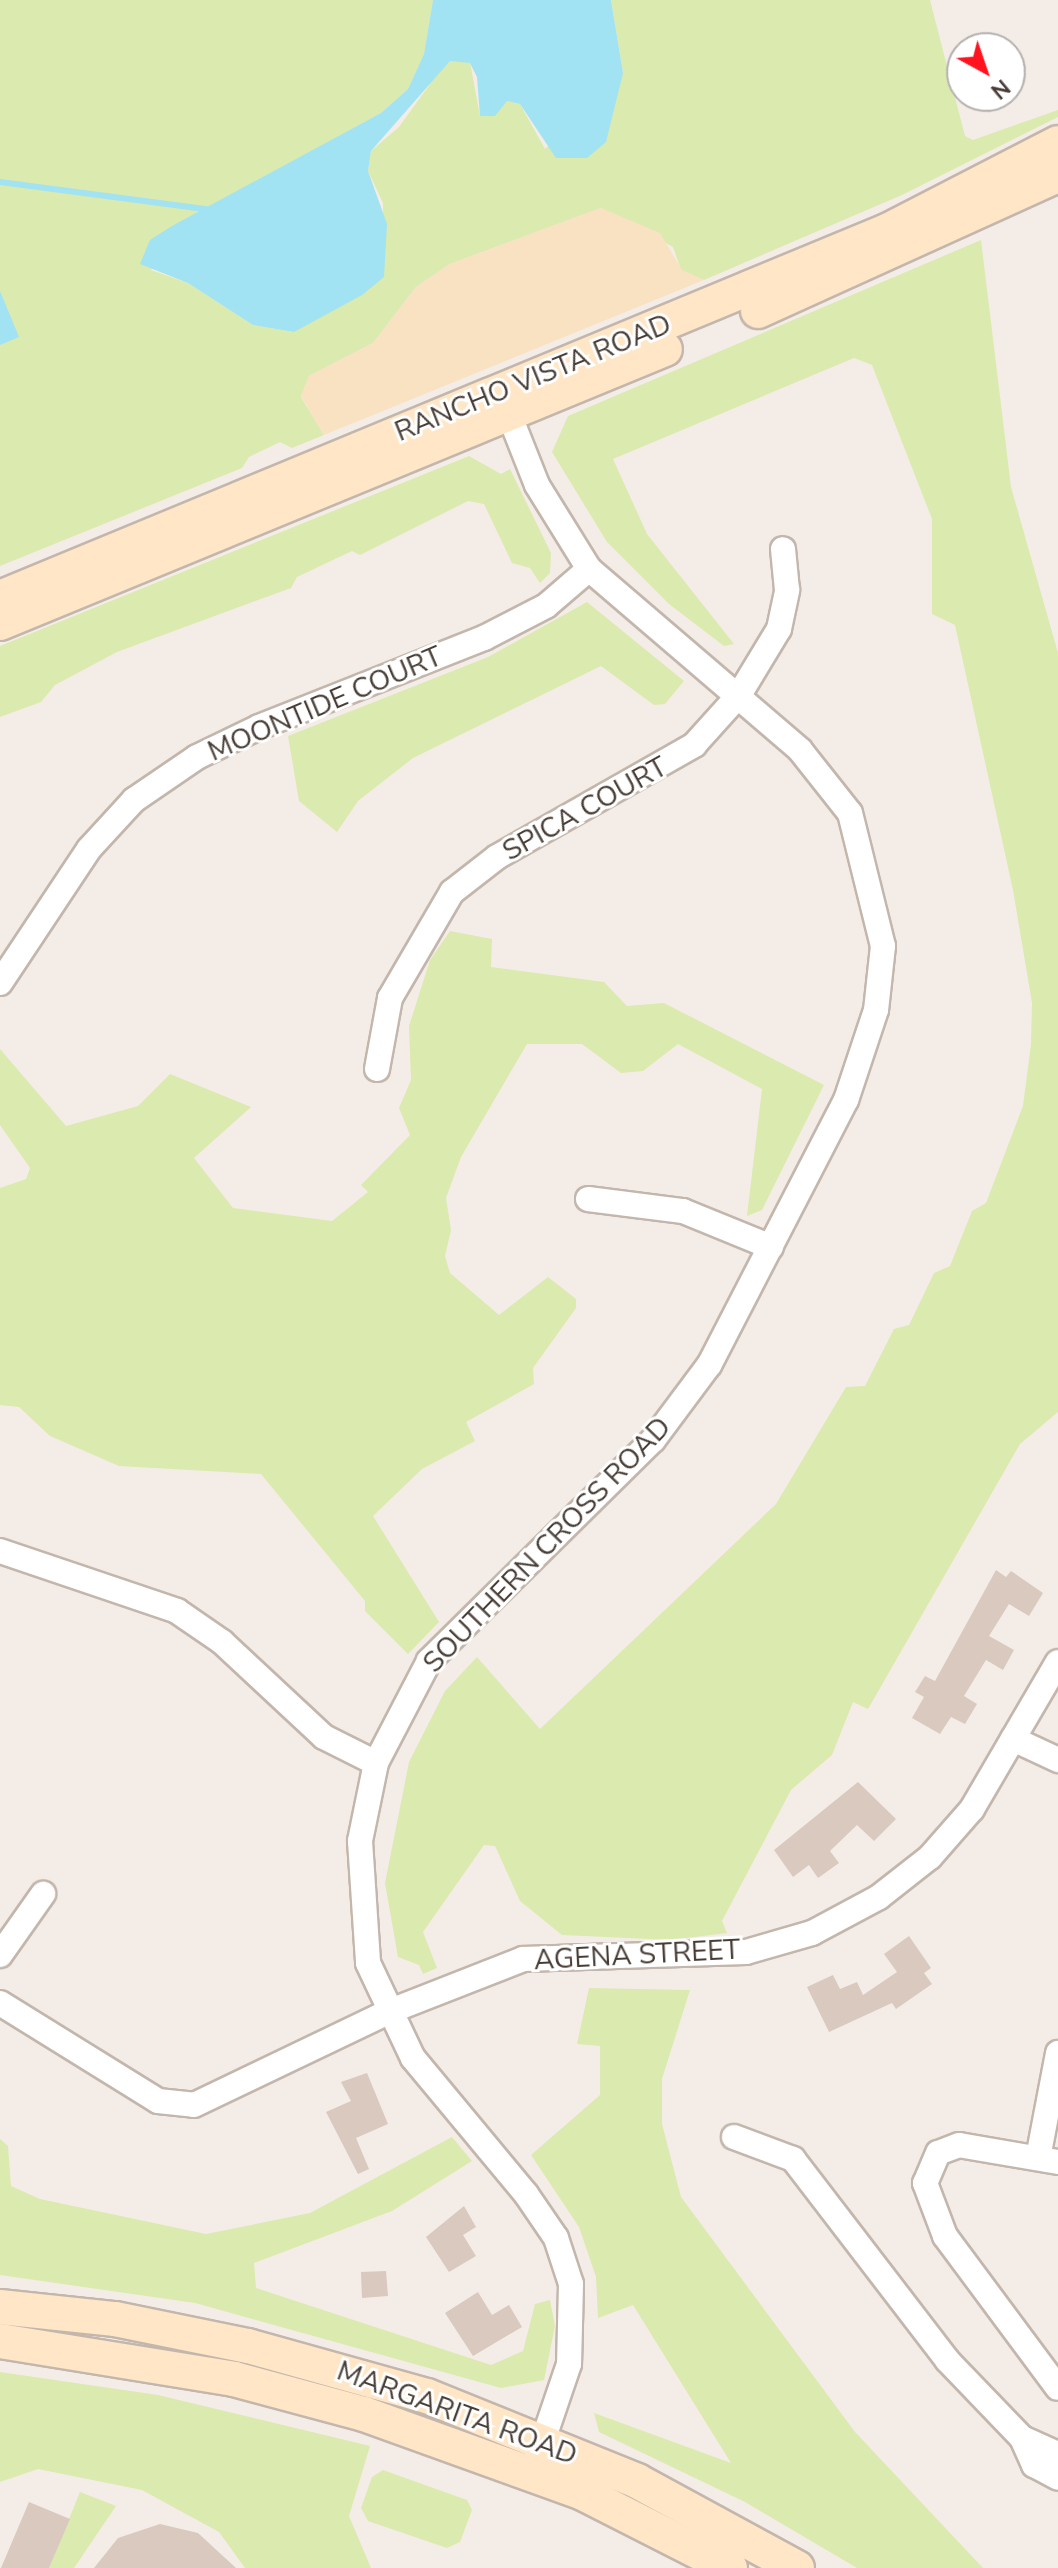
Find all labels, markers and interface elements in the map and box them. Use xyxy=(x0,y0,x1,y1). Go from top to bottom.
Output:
north arrow xyxy=(946,32,1026,112)
text: N xyxy=(984,72,1016,106)
street label: RANCHO VISTA ROAD xyxy=(390,307,676,449)
street label: MOONTIDE COURT xyxy=(203,639,447,769)
street label: SPICA COURT xyxy=(497,750,673,868)
street label: SOUTHERN CROSS ROAD xyxy=(416,1410,678,1680)
street label: AGENA STREET xyxy=(533,1933,741,1977)
street label: MARGARITA ROAD xyxy=(332,2354,582,2472)

